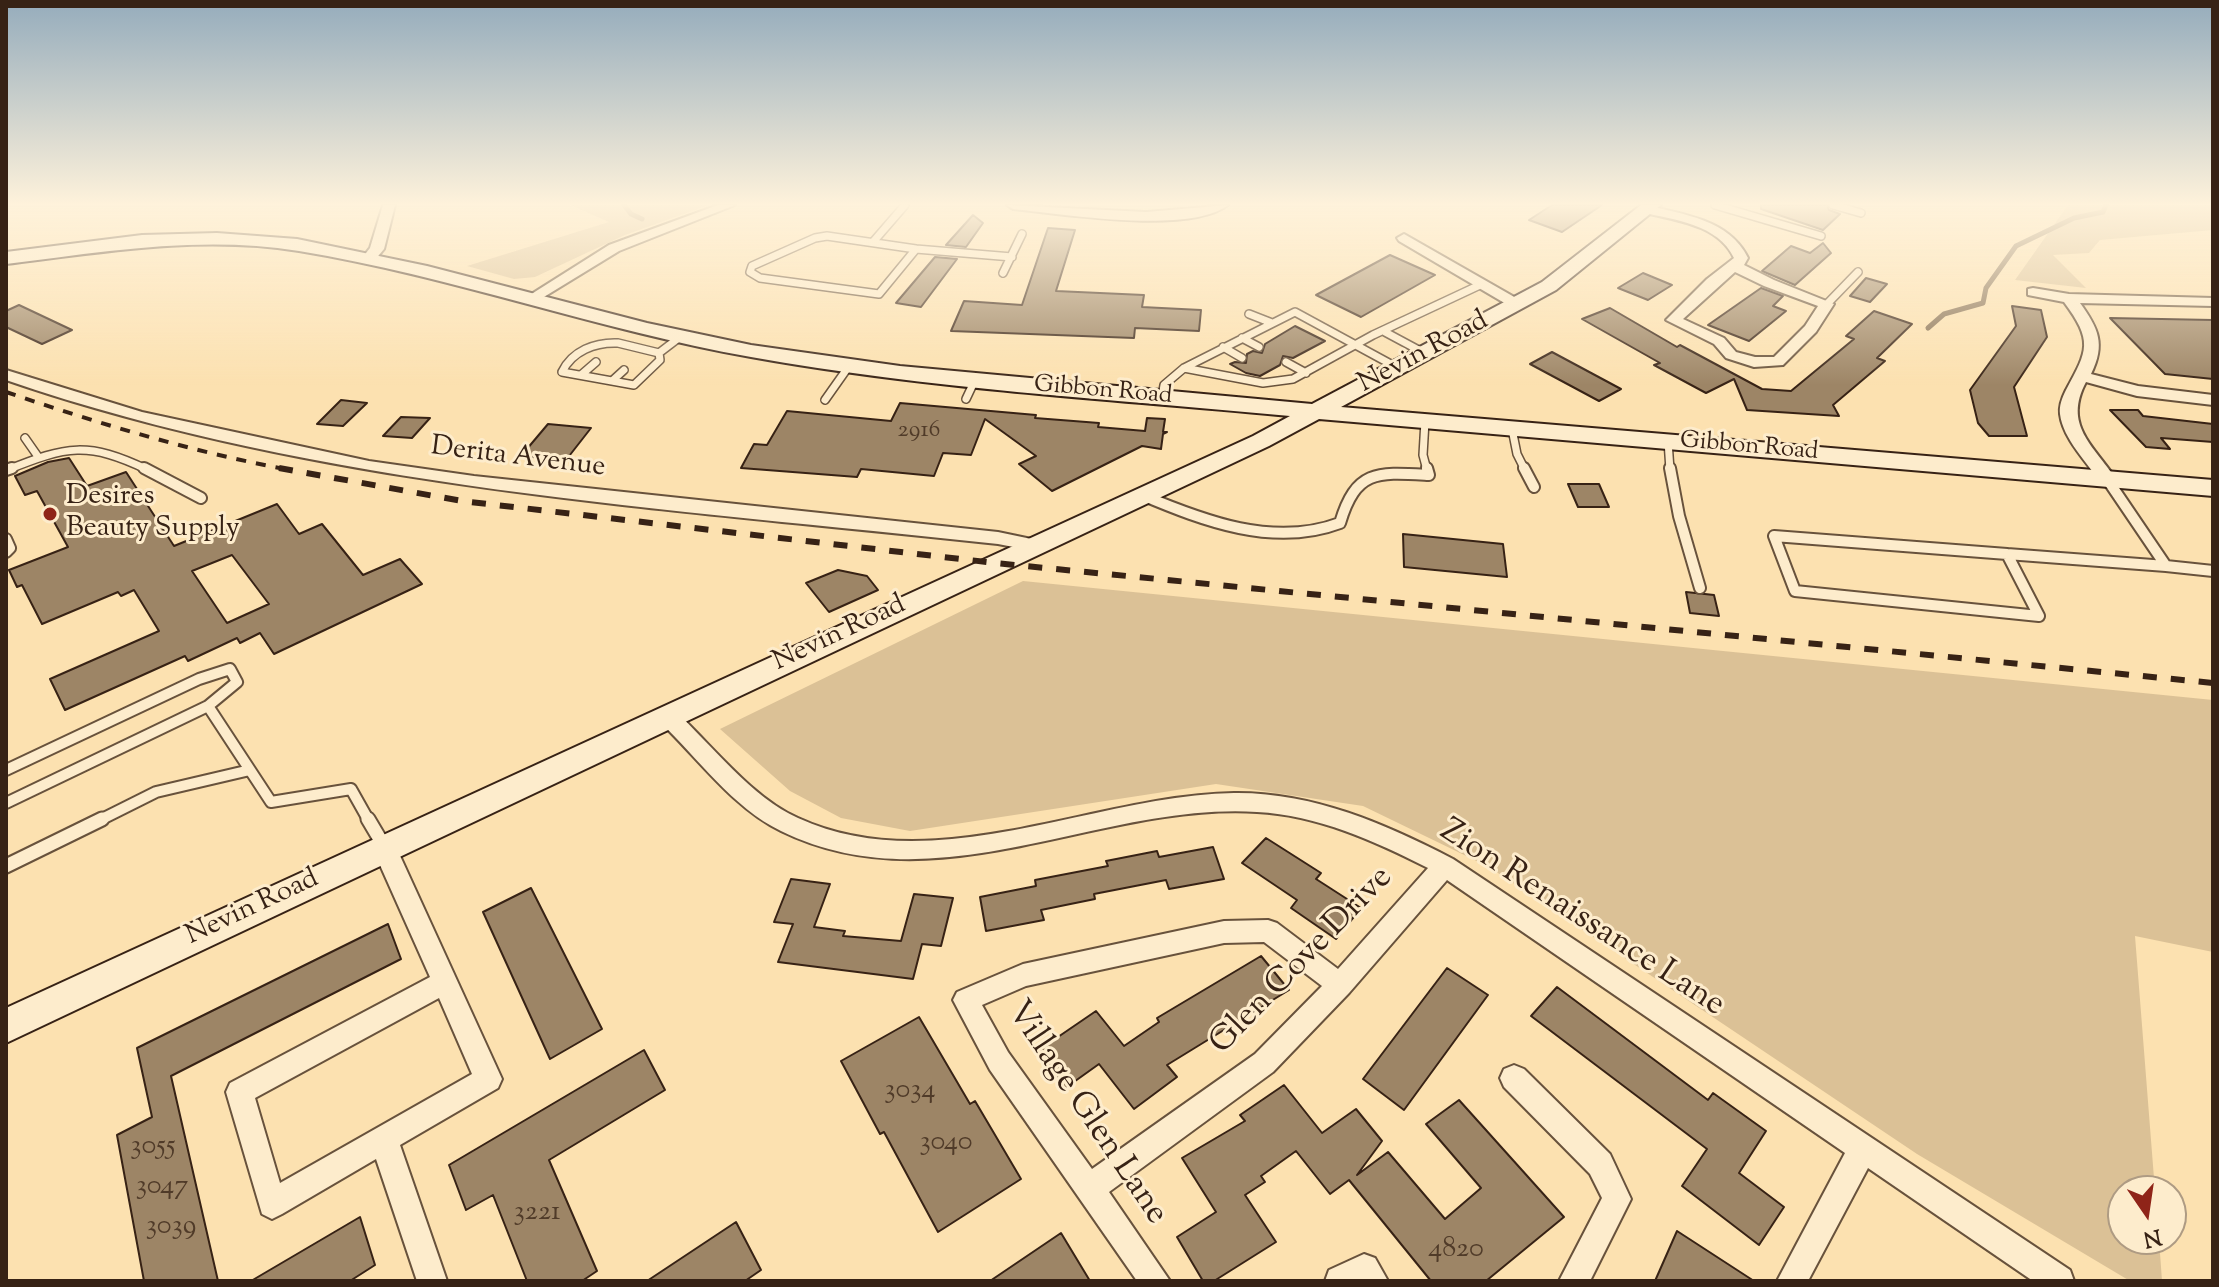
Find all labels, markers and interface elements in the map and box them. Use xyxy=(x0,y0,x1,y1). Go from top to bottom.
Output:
street label: Nevin Road xyxy=(1353,306,1495,402)
street label: Gibbon Road xyxy=(1033,372,1173,412)
house number: 2916 xyxy=(898,418,940,446)
street label: Gibbon Road xyxy=(1679,428,1819,468)
street label: Derita Avenue xyxy=(429,432,607,486)
place label: Desires Beauty Supply xyxy=(66,481,240,547)
marker: Desires Beauty Supply xyxy=(41,505,59,523)
street label: Nevin Road xyxy=(768,590,912,680)
street label: Zion Renaissance Lane xyxy=(1431,813,1731,1027)
street label: Glen Cove Drive xyxy=(1203,859,1403,1065)
street label: Nevin Road xyxy=(181,864,325,954)
street label: Village Glen Lane xyxy=(995,995,1175,1233)
house number: 3034 xyxy=(884,1075,936,1109)
house number: 3040 xyxy=(919,1127,973,1161)
house number: 3055 xyxy=(130,1131,176,1165)
house number: 3047 xyxy=(136,1171,188,1205)
north arrow xyxy=(2107,1175,2187,1255)
house number: 3221 xyxy=(513,1197,561,1231)
house number: 3039 xyxy=(146,1211,196,1245)
text: N xyxy=(2140,1219,2164,1254)
house number: 4820 xyxy=(1428,1234,1484,1268)

